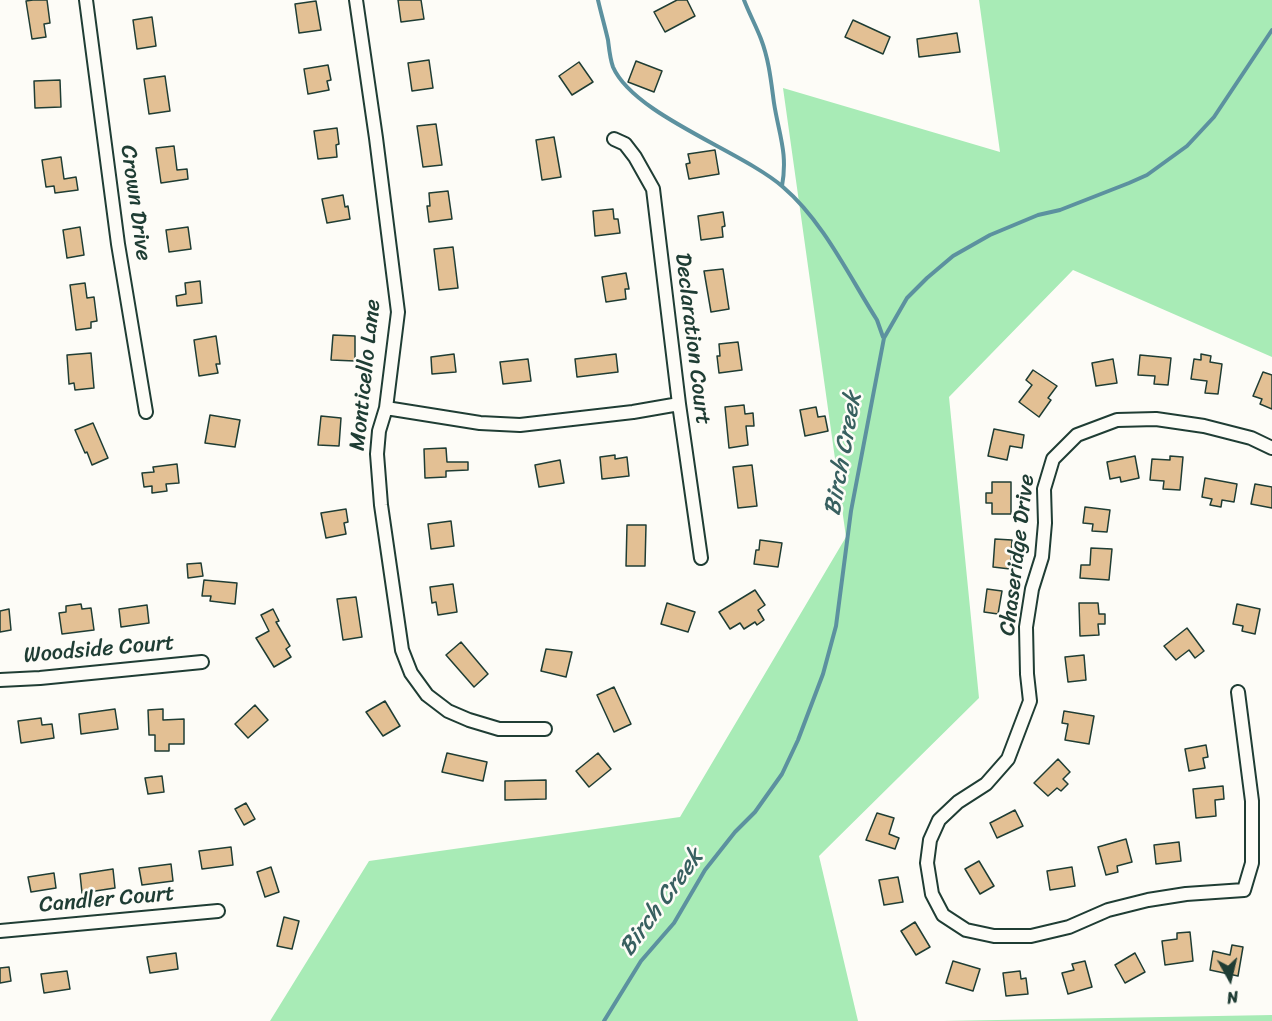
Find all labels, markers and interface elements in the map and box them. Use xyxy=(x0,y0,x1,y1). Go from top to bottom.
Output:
street label: Crown Drive xyxy=(114,143,156,263)
street label: Declaration Court xyxy=(668,252,716,426)
street label: Monticello Lane xyxy=(345,298,387,452)
water label: Birch Creek xyxy=(819,390,869,518)
street label: Chaseridge Drive xyxy=(995,473,1041,637)
street label: Woodside Court xyxy=(23,630,175,670)
water label: Birch Creek xyxy=(614,844,710,962)
street label: Candler Court xyxy=(38,881,176,919)
north arrow xyxy=(1200,949,1260,1009)
text: N xyxy=(1225,982,1240,1012)

